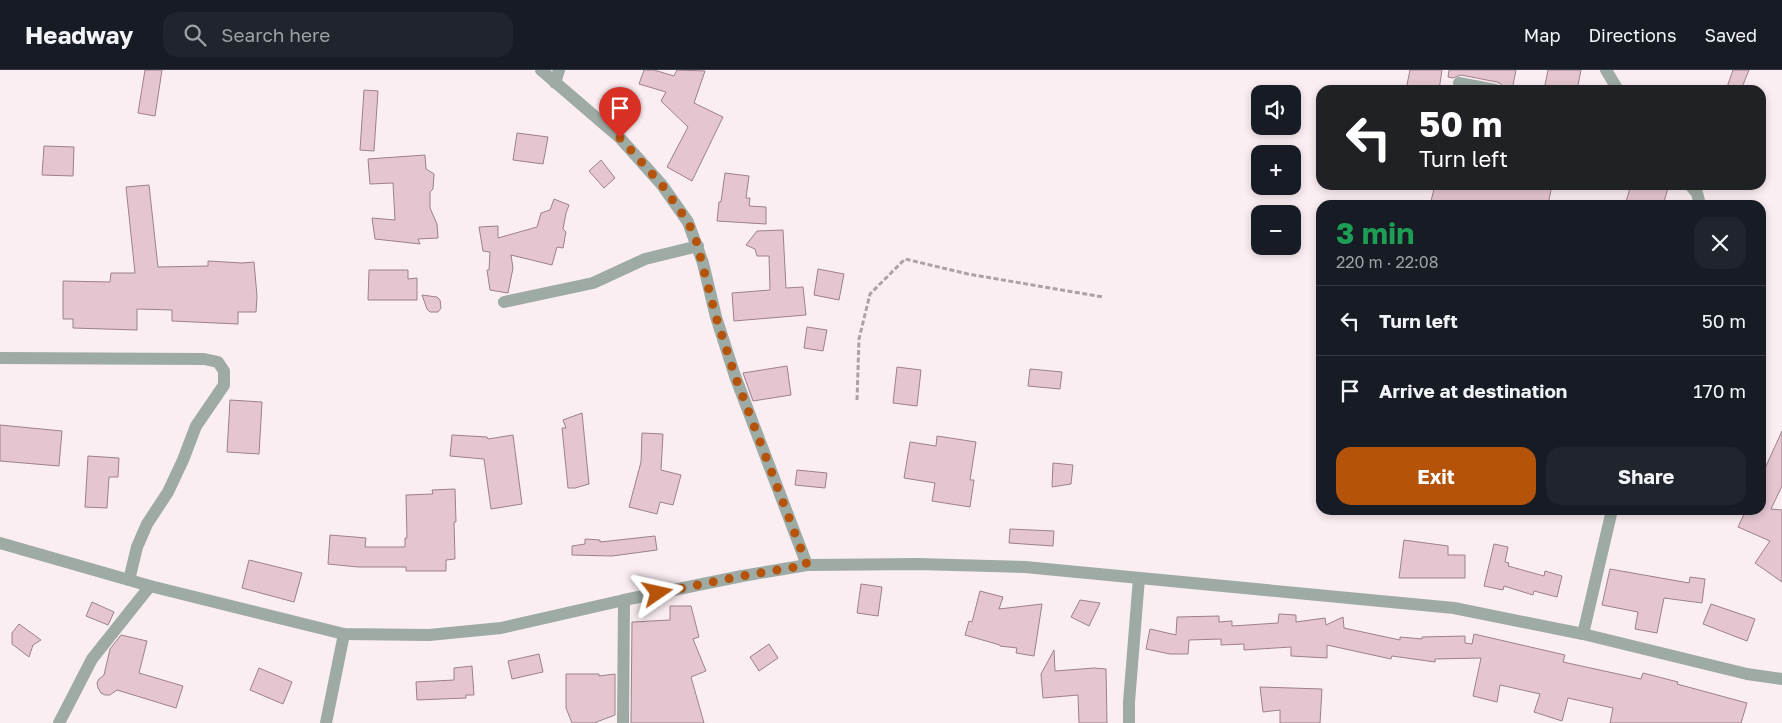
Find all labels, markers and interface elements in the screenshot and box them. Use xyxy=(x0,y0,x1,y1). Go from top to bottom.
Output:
search box xyxy=(163,12,513,57)
text: Headway xyxy=(25,20,133,49)
icon: search xyxy=(181,21,209,49)
text: Search here xyxy=(221,23,330,46)
text: Map xyxy=(1524,24,1560,46)
text: Directions xyxy=(1588,24,1676,46)
text: Saved xyxy=(1704,24,1757,46)
map controls xyxy=(1251,85,1301,255)
button: sound xyxy=(1251,85,1301,135)
pin xyxy=(599,87,641,138)
icon: arrive xyxy=(606,94,634,122)
text: 50 m xyxy=(1419,103,1502,145)
icon: left xyxy=(1336,105,1401,170)
button: + xyxy=(1251,145,1301,195)
text: Turn left xyxy=(1419,145,1508,172)
button: − xyxy=(1251,205,1301,255)
text: 3 min xyxy=(1336,215,1414,251)
button: close xyxy=(1694,217,1746,269)
text: 220 m · 22:08 xyxy=(1336,252,1438,272)
icon: left xyxy=(1336,307,1364,335)
text: Turn left xyxy=(1379,309,1458,332)
text: 50 m xyxy=(1702,309,1746,332)
icon: arrive xyxy=(1336,377,1364,405)
text: Arrive at destination xyxy=(1379,379,1567,402)
text: 170 m xyxy=(1693,379,1746,402)
button: Exit xyxy=(1336,447,1536,505)
button: Share xyxy=(1546,447,1746,505)
position arrow xyxy=(631,566,683,618)

